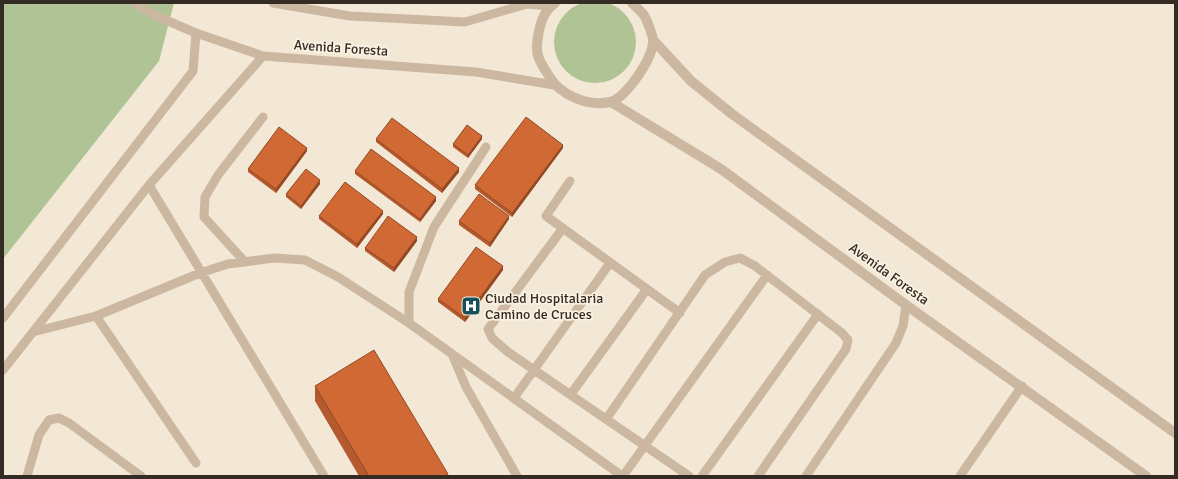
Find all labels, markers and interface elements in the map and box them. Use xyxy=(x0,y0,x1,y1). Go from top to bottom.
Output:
street label: Avenida Foresta xyxy=(293,36,389,60)
street label: Avenida Foresta xyxy=(846,239,932,309)
place label: Ciudad Hospitalaria Camino de Cruces xyxy=(485,290,603,323)
hospital icon: Ciudad Hospitalaria Camino de Cruces xyxy=(460,295,482,317)

